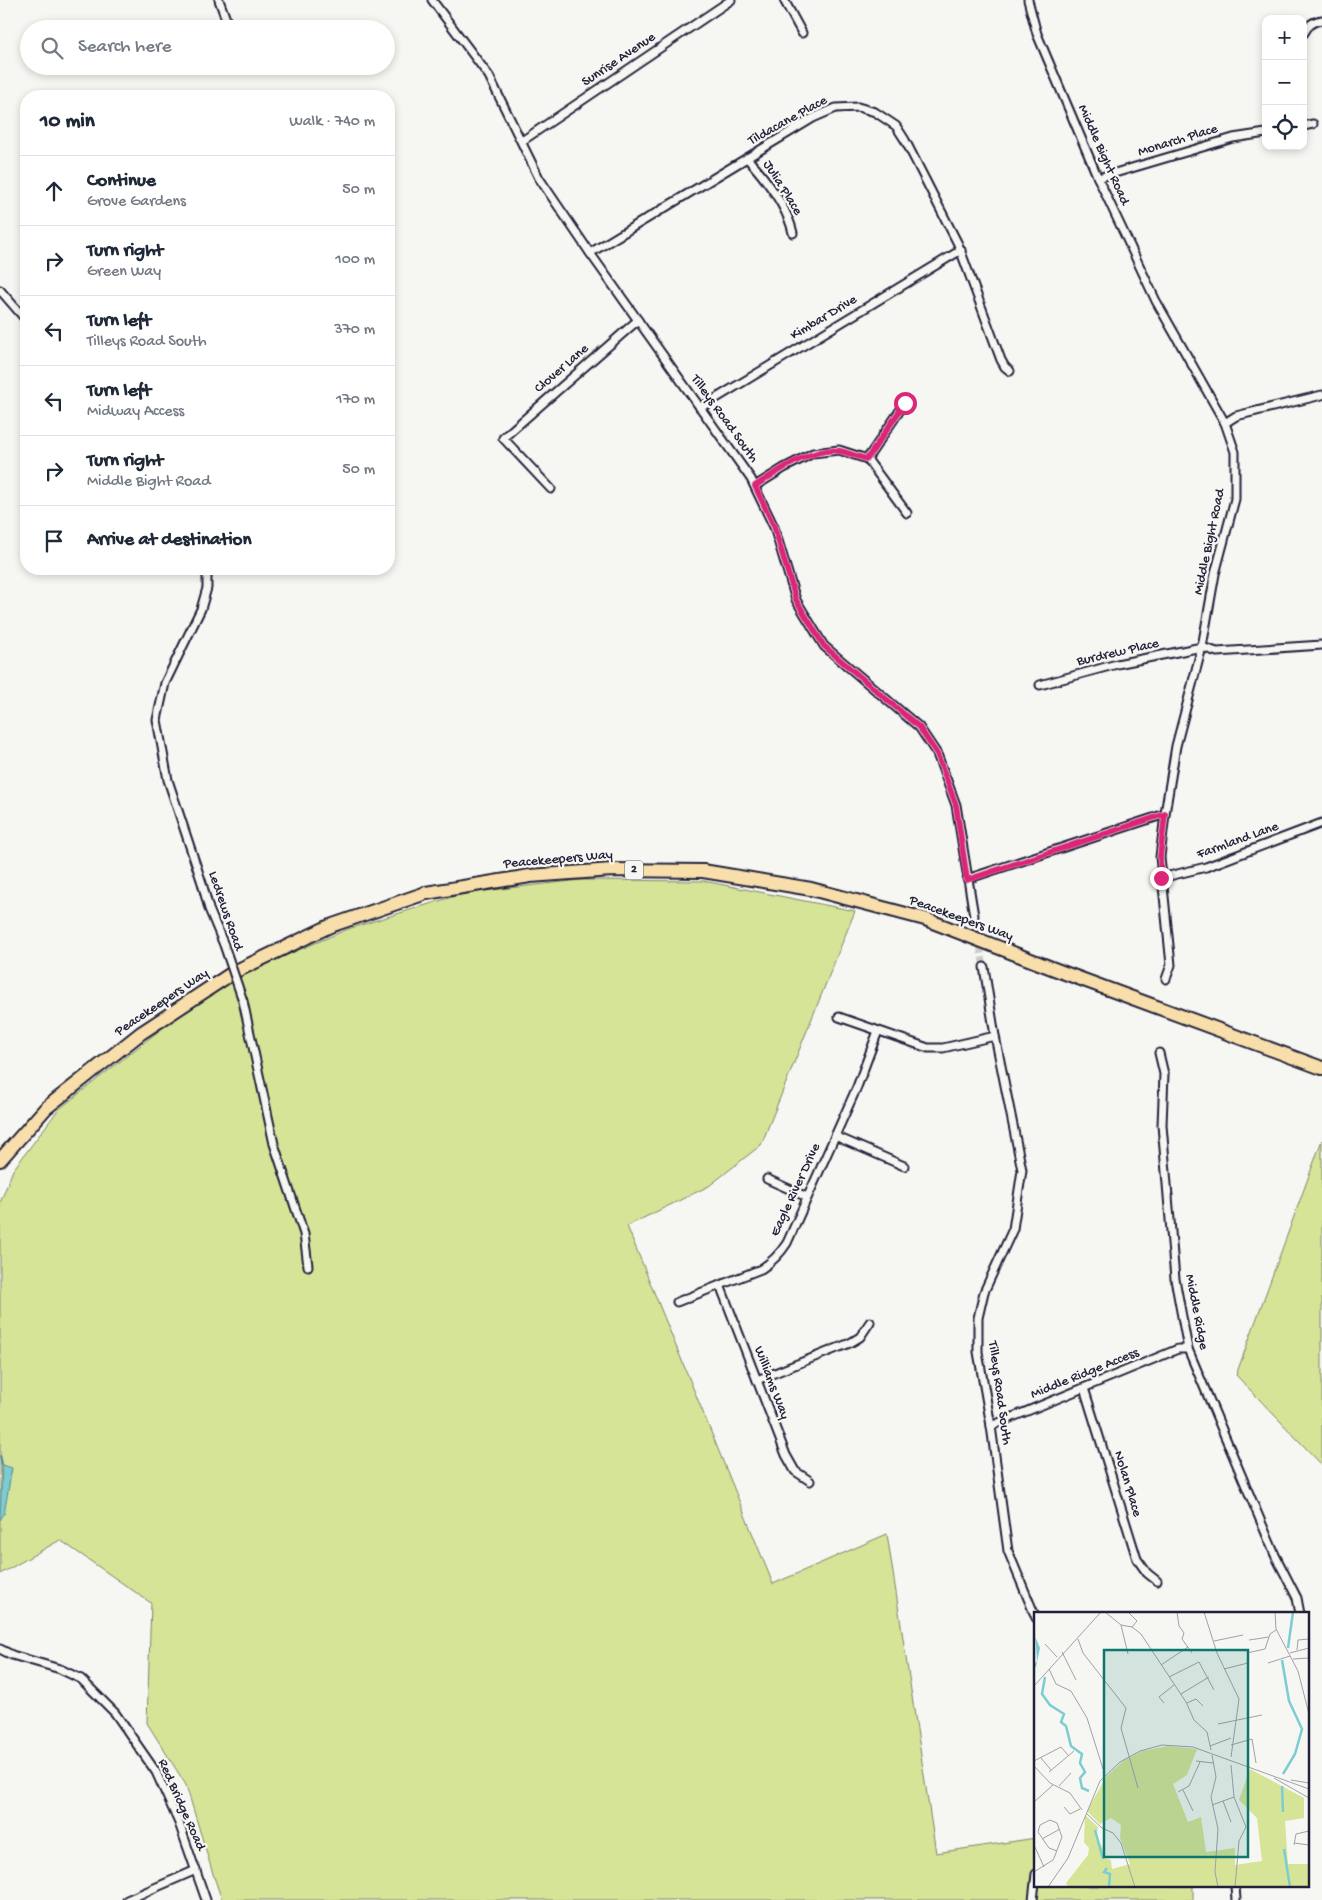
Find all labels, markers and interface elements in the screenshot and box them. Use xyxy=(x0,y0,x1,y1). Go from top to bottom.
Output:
map controls xyxy=(1262,15,1307,150)
button: + xyxy=(1262,15,1307,60)
search box xyxy=(20,20,395,75)
street label: Sunrise Avenue xyxy=(579,29,660,91)
icon: search xyxy=(38,34,66,62)
text: Search here xyxy=(78,36,172,59)
button: − xyxy=(1262,60,1307,105)
street label: Tildacane Place xyxy=(745,92,831,150)
street label: Middle Bight Road xyxy=(1073,102,1133,209)
button: locate xyxy=(1262,105,1307,150)
text: 10 min xyxy=(40,110,95,135)
text: Walk · 740 m xyxy=(289,113,375,132)
street label: Monarch Place xyxy=(1136,121,1221,161)
street label: Julia Place xyxy=(758,157,806,219)
text: Continue xyxy=(87,170,156,193)
icon: ahead xyxy=(40,177,68,205)
text: 50 m xyxy=(342,181,375,200)
text: Grove Gardens xyxy=(87,193,186,212)
text: Turn right xyxy=(87,240,163,263)
icon: right xyxy=(40,247,68,275)
text: 100 m xyxy=(335,251,375,270)
text: Green Way xyxy=(87,263,161,282)
street label: Kimbar Drive xyxy=(788,291,861,345)
text: Turn left xyxy=(87,310,151,333)
icon: left xyxy=(40,317,68,345)
text: 370 m xyxy=(334,321,375,340)
text: Tilleys Road South xyxy=(87,333,207,352)
street label: Clover Lane xyxy=(531,340,593,397)
street label: Tilleys Road South xyxy=(686,371,762,467)
text: Turn left xyxy=(87,380,151,403)
icon: left xyxy=(40,387,68,415)
text: 170 m xyxy=(336,391,375,410)
route start xyxy=(894,392,917,415)
text: Midway Access xyxy=(87,403,184,422)
text: Turn right xyxy=(87,450,163,473)
icon: right xyxy=(40,457,68,485)
text: 50 m xyxy=(342,461,375,480)
text: Middle Bight Road xyxy=(87,473,211,492)
street label: Middle Bight Road xyxy=(1190,486,1230,597)
icon: arrive xyxy=(40,527,68,555)
text: Arrive at destination xyxy=(87,529,251,552)
street label: Burdrew Place xyxy=(1074,635,1161,671)
street label: Farmland Lane xyxy=(1194,818,1282,864)
street label: Peacekeepers Way xyxy=(502,847,613,873)
road number: 2 xyxy=(625,860,643,880)
route end xyxy=(1150,867,1173,890)
street label: Ledrews Road xyxy=(204,869,247,955)
street label: Peacekeepers Way xyxy=(906,892,1015,946)
street label: Peacekeepers Way xyxy=(111,965,212,1041)
street label: Eagle River Drive xyxy=(767,1140,825,1239)
street label: Middle Ridge xyxy=(1180,1273,1212,1352)
street label: Tilleys Road South xyxy=(983,1339,1015,1446)
street label: Williams Way xyxy=(749,1344,793,1422)
street label: Middle Ridge Access xyxy=(1028,1344,1142,1403)
street label: Nolan Place xyxy=(1109,1449,1145,1520)
inset map xyxy=(1034,1612,1310,1888)
street label: Red Bridge Road xyxy=(153,1757,210,1855)

